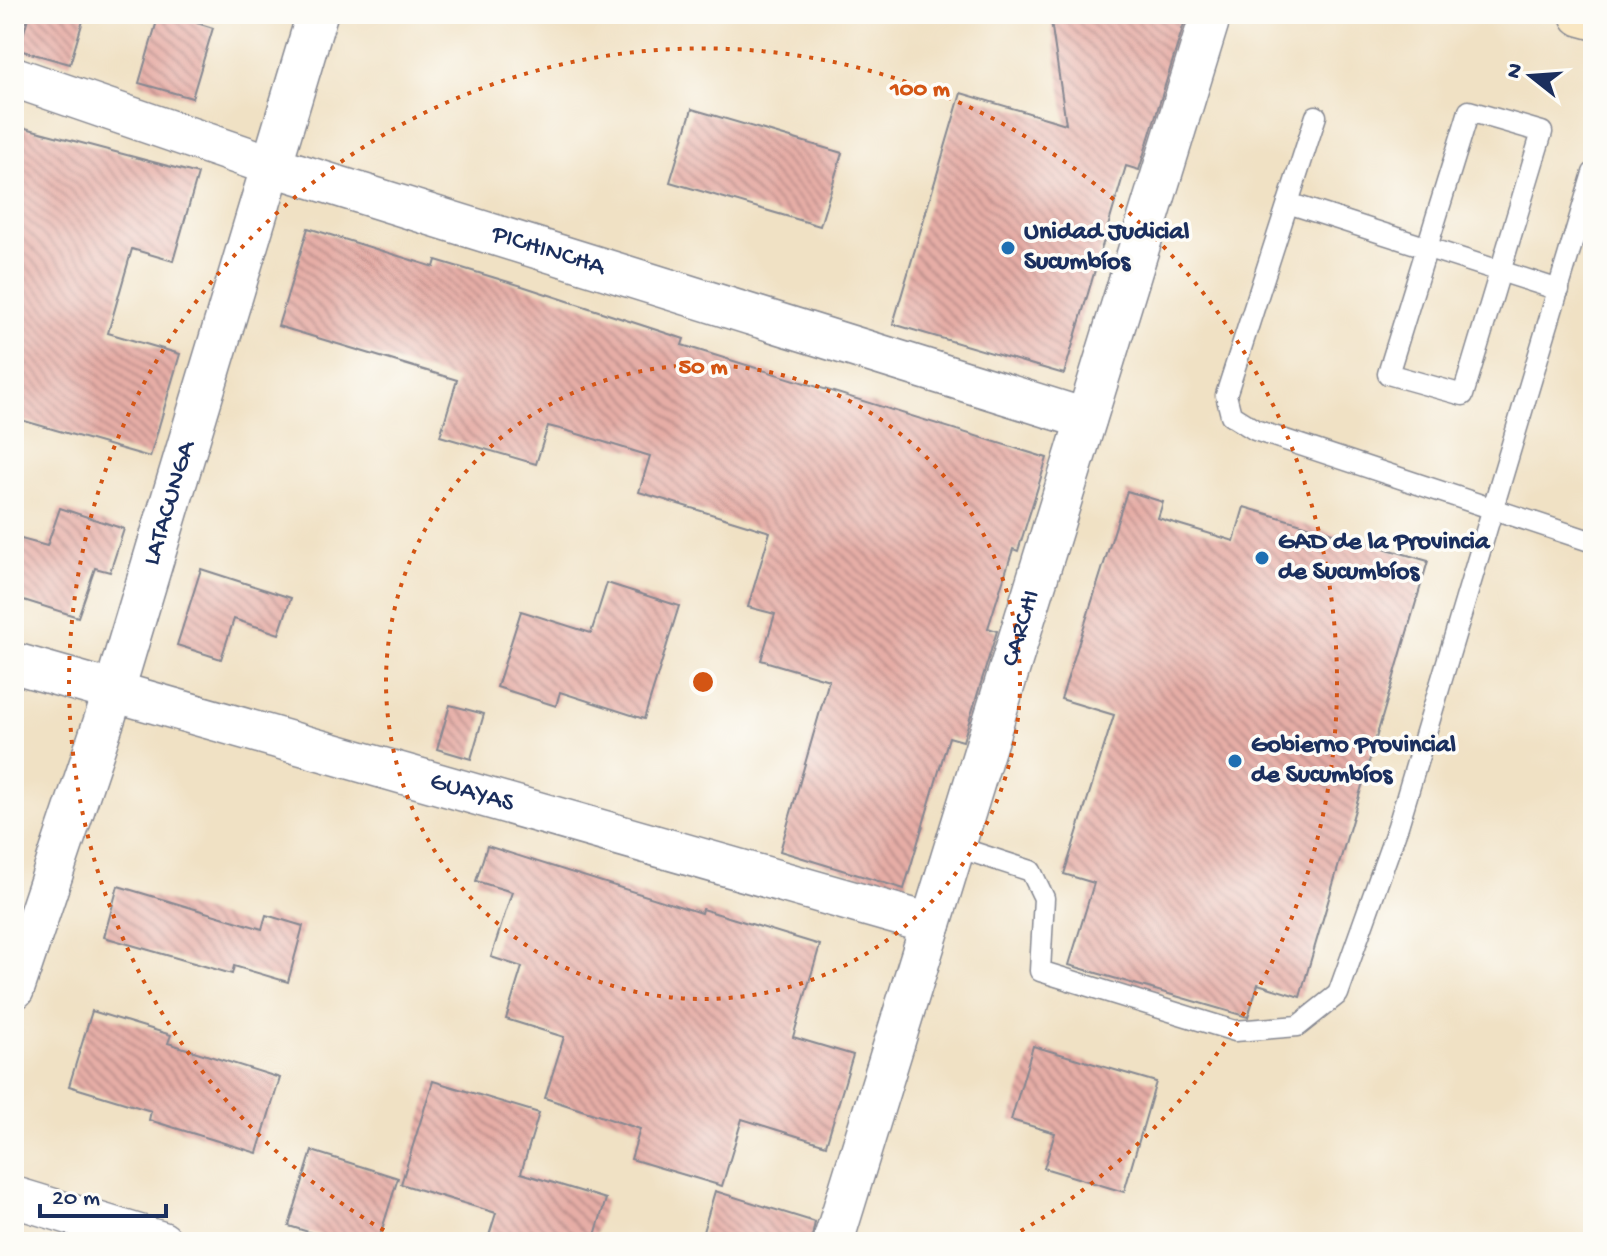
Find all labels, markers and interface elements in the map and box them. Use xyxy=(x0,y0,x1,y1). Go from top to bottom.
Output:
north arrow xyxy=(1491,36,1571,116)
text: N xyxy=(1501,61,1530,82)
text: 100 m xyxy=(889,76,950,105)
place label: Unidad Judicial Sucumbíos xyxy=(1024,218,1190,279)
street label: PICHINCHA xyxy=(487,219,610,284)
marker: Unidad Judicial Sucumbíos xyxy=(999,239,1017,257)
text: 50 m xyxy=(679,354,727,383)
street label: LATACUNGA xyxy=(137,436,204,569)
place label: GAD de la Provincia de Sucumbíos xyxy=(1278,528,1491,589)
marker: GAD de la Provincia de Sucumbíos xyxy=(1253,549,1271,567)
street label: CARCHI xyxy=(996,586,1048,670)
centre of rings xyxy=(689,668,717,696)
place label: Gobierno Provincial de Sucumbíos xyxy=(1251,731,1456,792)
marker: Gobierno Provincial de Sucumbíos xyxy=(1226,752,1244,770)
street label: GUAYAS xyxy=(426,767,518,820)
scale bar xyxy=(40,1168,166,1218)
text: 20 m xyxy=(52,1185,100,1214)

